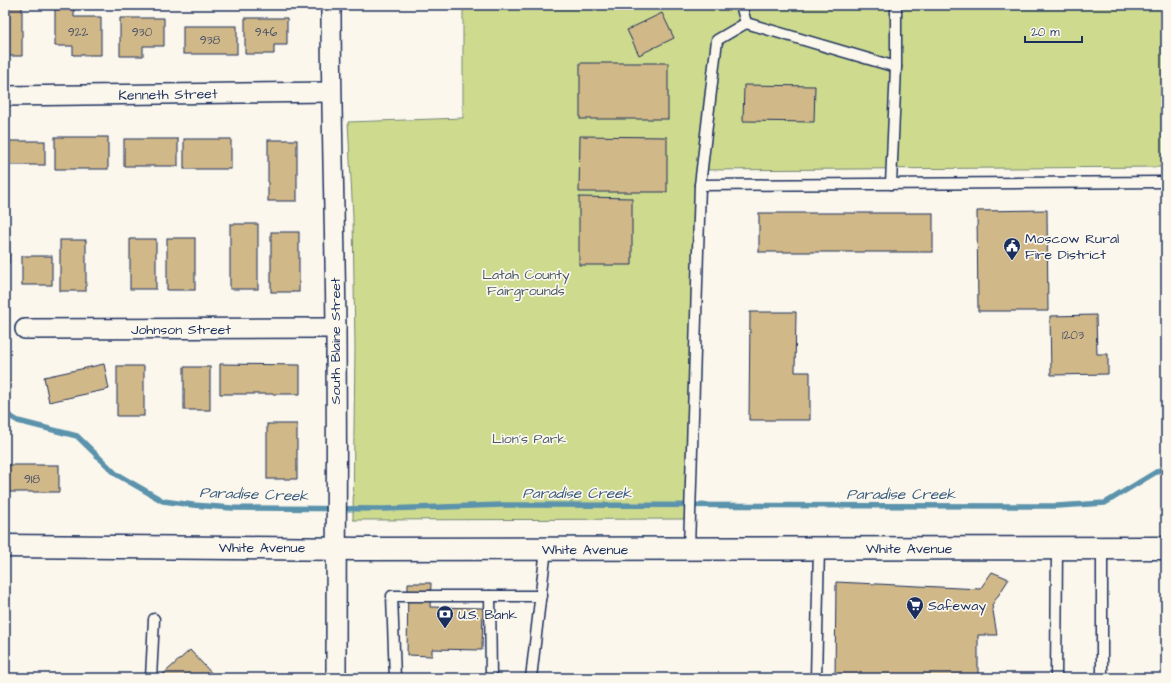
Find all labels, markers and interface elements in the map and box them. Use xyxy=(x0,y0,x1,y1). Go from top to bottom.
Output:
scale bar xyxy=(1025,18,1082,44)
house number: 922 xyxy=(68,24,88,41)
house number: 930 xyxy=(132,24,153,41)
house number: 946 xyxy=(255,24,278,41)
text: 20 m xyxy=(1031,24,1060,41)
house number: 938 xyxy=(200,32,221,49)
street label: Kenneth Street xyxy=(118,84,218,106)
place label: Moscow Rural Fire District xyxy=(1025,229,1119,265)
public building icon: Moscow Rural Fire District xyxy=(1002,236,1022,261)
park label: Latah County Fairgrounds xyxy=(482,265,570,301)
street label: South Blaine Street xyxy=(326,277,346,404)
street label: Johnson Street xyxy=(131,320,231,340)
house number: 1203 xyxy=(1062,327,1084,344)
park label: Lion's Park xyxy=(492,429,566,449)
house number: 918 xyxy=(24,471,40,488)
water label: Paradise Creek xyxy=(199,482,310,507)
water label: Paradise Creek xyxy=(522,483,632,504)
water label: Paradise Creek xyxy=(846,484,956,505)
street label: White Avenue xyxy=(219,538,306,558)
street label: White Avenue xyxy=(866,539,953,559)
street label: White Avenue xyxy=(542,540,629,560)
supermarket icon: Safeway xyxy=(905,595,925,620)
place label: Safeway xyxy=(928,596,986,616)
bank icon: U.S. Bank xyxy=(435,604,455,629)
place label: U.S. Bank xyxy=(458,605,517,625)

